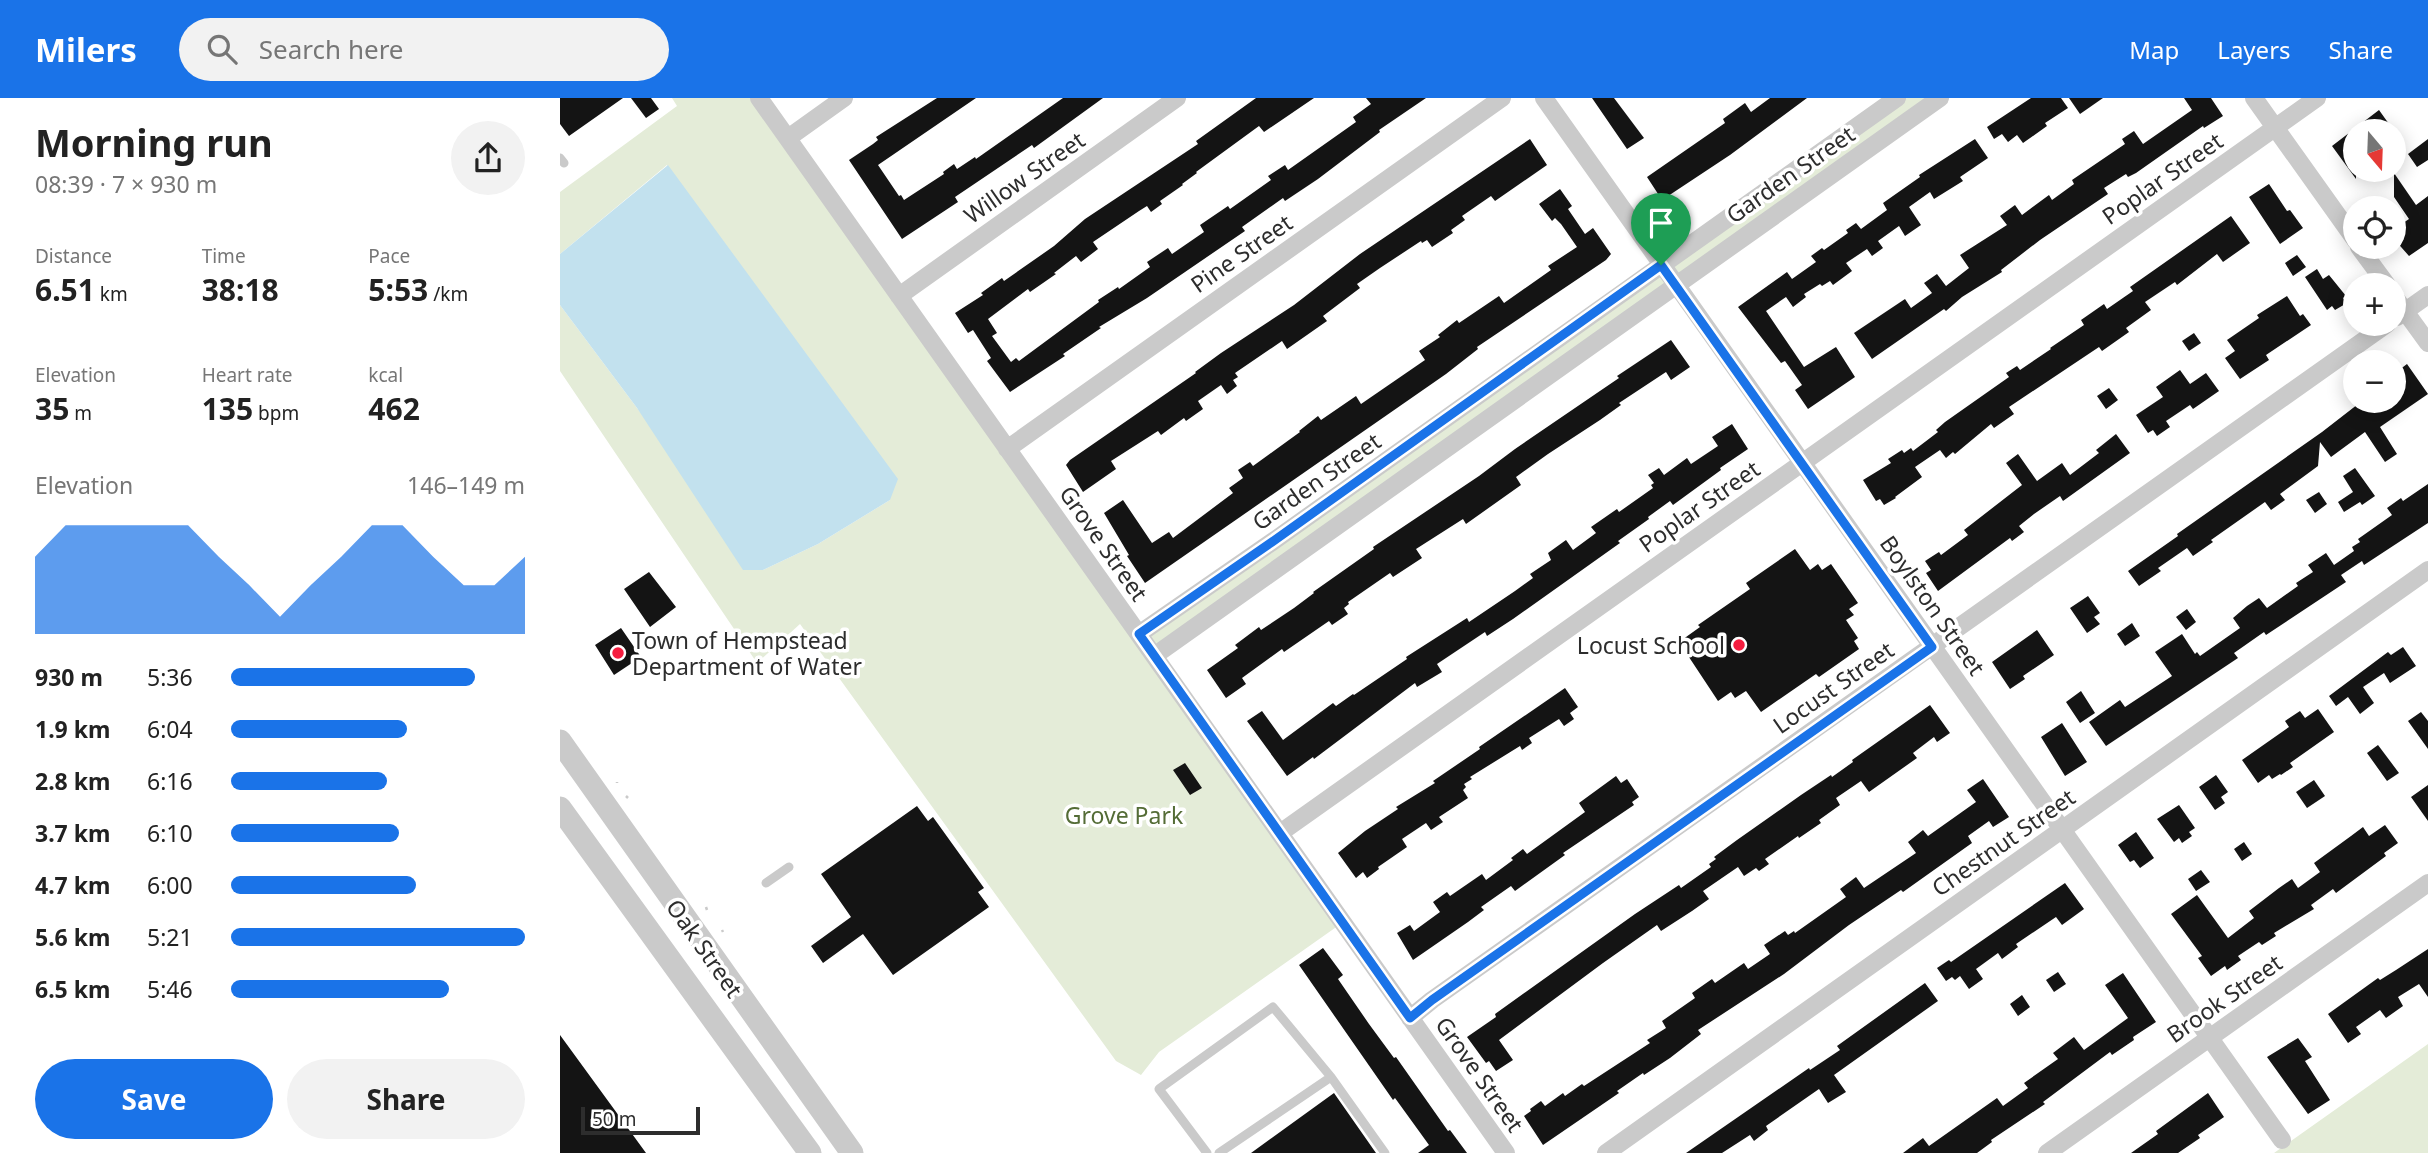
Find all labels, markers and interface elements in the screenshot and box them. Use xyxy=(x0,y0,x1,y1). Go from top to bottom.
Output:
search box xyxy=(179,18,669,81)
text: Milers xyxy=(35,27,137,72)
icon: search xyxy=(203,30,241,68)
text: Search here xyxy=(259,31,404,67)
text: Map xyxy=(2129,33,2179,66)
text: Layers xyxy=(2217,33,2291,66)
text: Share xyxy=(2329,33,2393,66)
text: Morning run xyxy=(35,116,273,168)
street label: Garden Street xyxy=(1719,118,1861,230)
north arrow xyxy=(2343,119,2406,182)
map controls xyxy=(2343,119,2406,413)
button: share xyxy=(451,121,525,195)
street label: Willow Street xyxy=(957,123,1091,231)
street label: Poplar Street xyxy=(2095,125,2229,231)
text: 08:39 · 7 × 930 m xyxy=(35,168,217,200)
pin xyxy=(1631,193,1691,265)
button: locate xyxy=(2343,196,2406,259)
icon: arrive xyxy=(1642,204,1680,242)
street label: Pine Street xyxy=(1184,206,1298,300)
text: Distance xyxy=(35,243,112,269)
text: Time xyxy=(202,243,246,269)
text: Pace xyxy=(368,243,410,269)
text: 6.51 xyxy=(35,269,95,310)
text: 38:18 xyxy=(202,269,279,310)
text: 5:53 xyxy=(368,269,428,310)
button: + xyxy=(2343,273,2406,336)
text: km xyxy=(95,281,128,307)
text: /km xyxy=(428,281,468,307)
button: − xyxy=(2343,350,2406,413)
text: Elevation xyxy=(35,362,116,388)
text: Heart rate xyxy=(202,362,292,388)
text: kcal xyxy=(368,362,403,388)
text: 35 xyxy=(35,388,69,429)
text: 135 xyxy=(202,388,253,429)
text: 462 xyxy=(368,388,420,429)
text: m xyxy=(69,400,92,426)
text: bpm xyxy=(253,400,299,426)
street label: Garden Street xyxy=(1245,425,1387,537)
street label: Poplar Street xyxy=(1632,453,1766,559)
text: Elevation xyxy=(35,469,133,501)
text: 146–149 m xyxy=(407,469,525,501)
street label: Grove Street xyxy=(1052,479,1156,607)
street label: Boylston Street xyxy=(1873,529,1993,681)
place label: Town of Hempstead Department of Water xyxy=(632,624,863,682)
place label: Locust School xyxy=(1577,629,1725,661)
street label: Locust Street xyxy=(1766,634,1900,740)
marker: Locust School xyxy=(1731,637,1747,653)
marker: Town of Hempstead Department of Water xyxy=(610,645,626,661)
text: 930 m xyxy=(35,661,103,693)
text: 5:36 xyxy=(147,661,193,693)
text: 1.9 km xyxy=(35,713,110,745)
text: 6:04 xyxy=(147,713,193,745)
text: 2.8 km xyxy=(35,765,110,797)
text: 6:16 xyxy=(147,765,193,797)
street label: Chestnut Street xyxy=(1925,781,2081,903)
park label: Grove Park xyxy=(1065,799,1184,831)
text: 3.7 km xyxy=(35,817,110,849)
text: 6:10 xyxy=(147,817,193,849)
text: 4.7 km xyxy=(35,869,110,901)
text: 6:00 xyxy=(147,869,193,901)
street label: Oak Street xyxy=(659,892,751,1004)
text: 5.6 km xyxy=(35,921,110,953)
text: 5:21 xyxy=(147,921,193,953)
street label: Brook Street xyxy=(2160,946,2288,1050)
text: 6.5 km xyxy=(35,973,110,1005)
text: 5:46 xyxy=(147,973,193,1005)
street label: Grove Street xyxy=(1428,1010,1532,1138)
button: Save xyxy=(35,1059,273,1139)
button: Share xyxy=(287,1059,525,1139)
scale bar xyxy=(581,1104,700,1136)
text: 50 m xyxy=(592,1106,636,1132)

